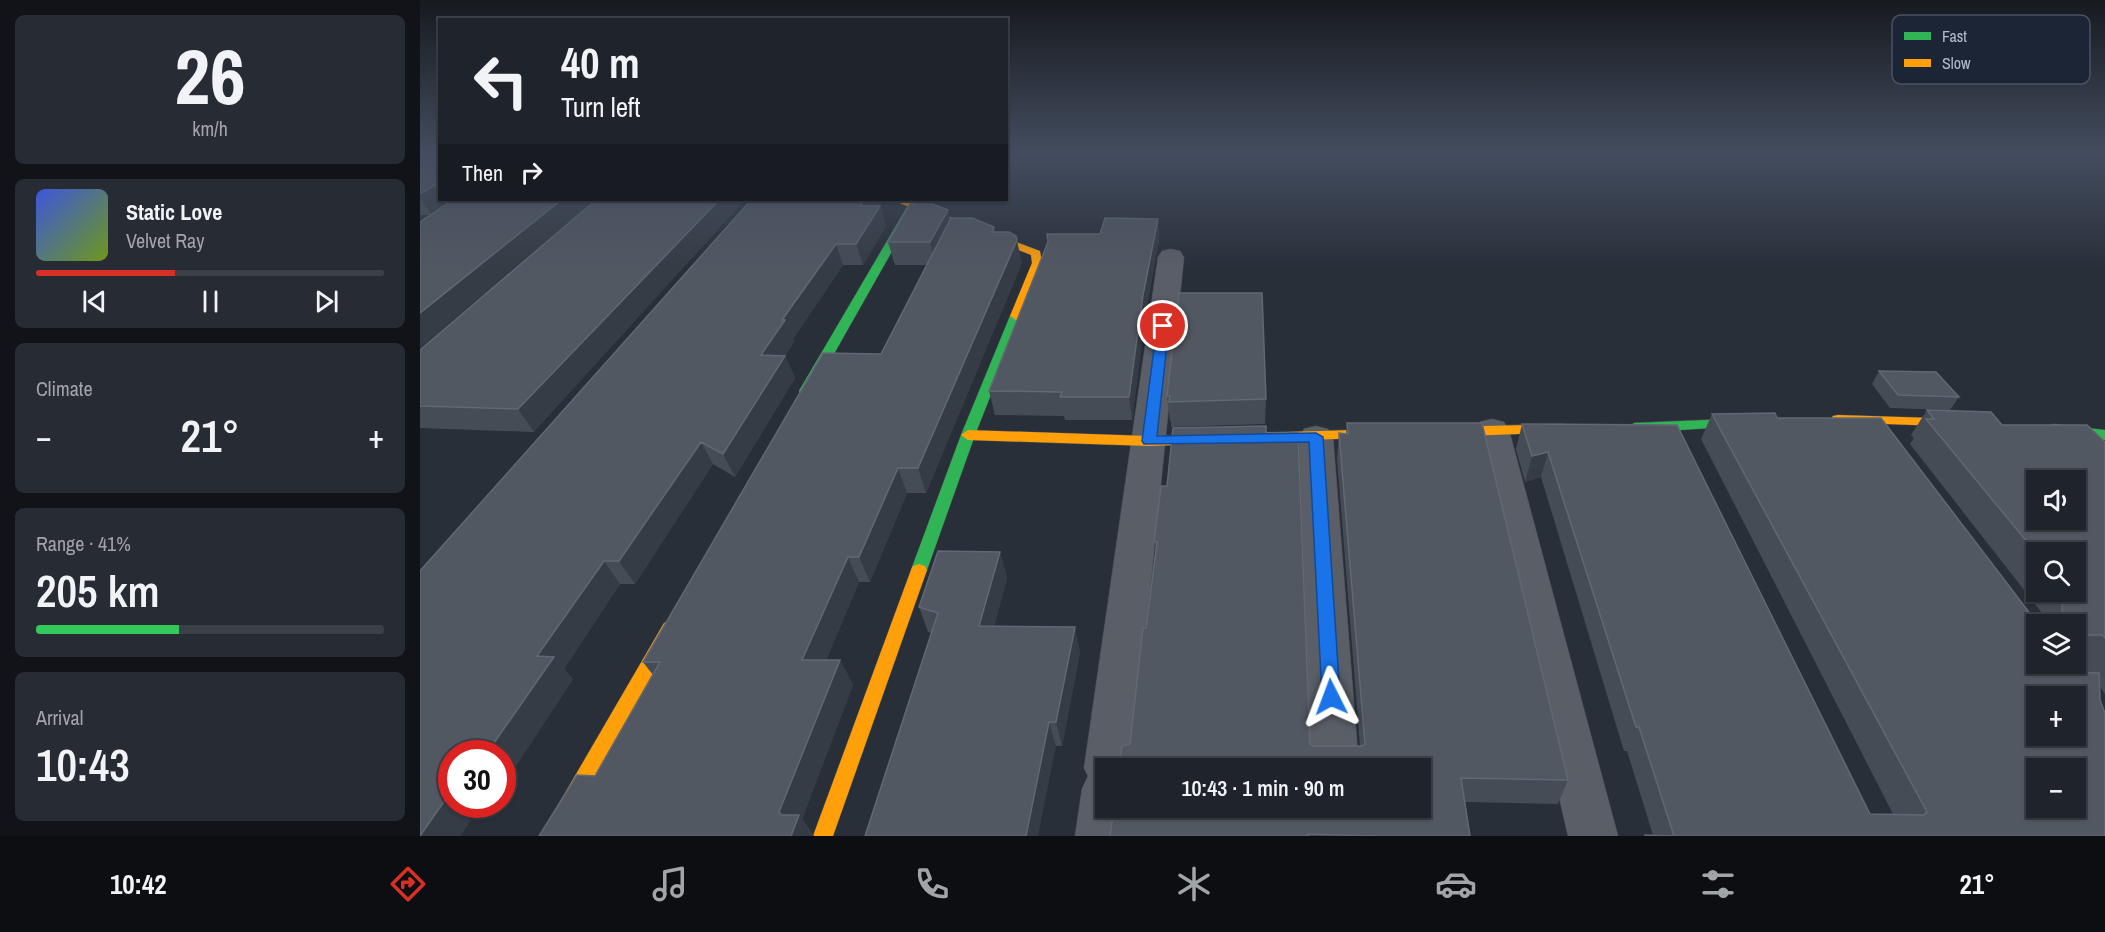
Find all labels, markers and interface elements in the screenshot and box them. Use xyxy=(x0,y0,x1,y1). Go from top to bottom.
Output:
legend xyxy=(1892,15,2090,84)
text: 26 xyxy=(174,23,246,128)
text: Fast xyxy=(1942,25,1967,47)
text: 40 m xyxy=(561,35,640,91)
icon: left xyxy=(462,42,540,120)
text: Slow xyxy=(1942,52,1971,74)
text: Turn left xyxy=(561,89,640,125)
text: km/h xyxy=(192,115,228,142)
icon: right xyxy=(515,156,548,189)
text: Then xyxy=(462,158,503,188)
text: Static Love xyxy=(126,197,222,227)
text: Velvet Ray xyxy=(126,227,204,254)
icon: previous xyxy=(78,285,111,318)
icon: pause xyxy=(194,285,227,318)
icon: next xyxy=(310,285,343,318)
pin xyxy=(1137,300,1188,351)
icon: arrive xyxy=(1146,309,1179,342)
text: Climate xyxy=(36,375,93,402)
text: 21° xyxy=(180,405,240,466)
text: − xyxy=(36,414,52,458)
text: + xyxy=(368,414,384,458)
map controls xyxy=(2026,470,2086,818)
button: sound xyxy=(2026,470,2086,530)
text: Range · 41% xyxy=(36,530,131,557)
button: search xyxy=(2026,542,2086,602)
text: 205 km xyxy=(36,560,160,621)
button: layers xyxy=(2026,614,2086,674)
position arrow xyxy=(1299,665,1363,729)
button: + xyxy=(2026,686,2086,746)
text: Arrival xyxy=(36,704,83,731)
text: 10:43 xyxy=(36,734,130,795)
speed limit sign: 30 xyxy=(438,740,516,818)
button: − xyxy=(2026,758,2086,818)
text: 10:43 · 1 min · 90 m xyxy=(1181,773,1345,803)
icon: directions xyxy=(387,863,429,905)
icon: music xyxy=(649,863,691,905)
icon: phone xyxy=(911,863,953,905)
icon: climate xyxy=(1173,863,1215,905)
icon: car xyxy=(1435,863,1477,905)
icon: filters xyxy=(1697,863,1739,905)
text: 10:42 xyxy=(110,866,167,902)
text: 21° xyxy=(1959,866,1995,902)

